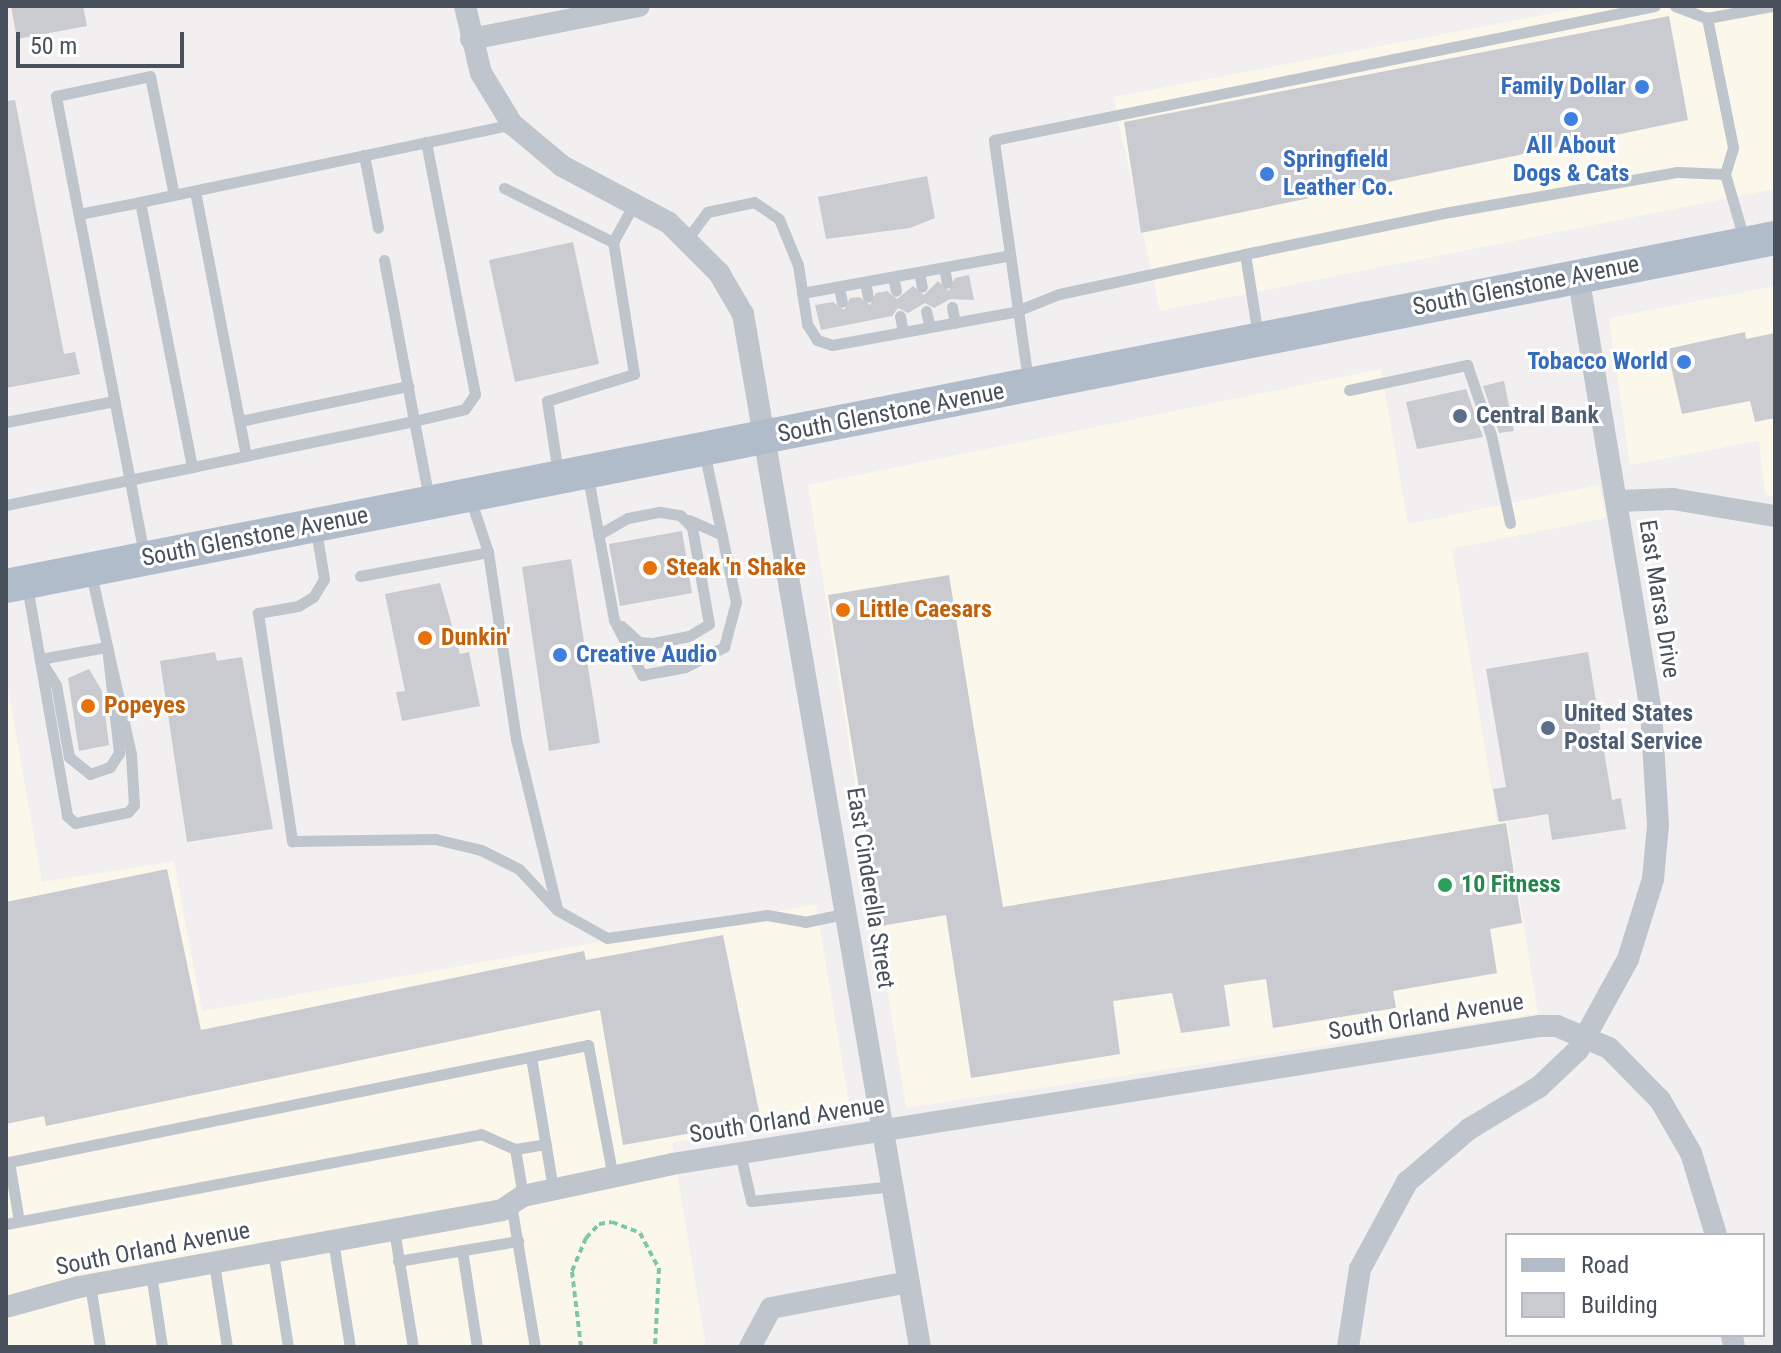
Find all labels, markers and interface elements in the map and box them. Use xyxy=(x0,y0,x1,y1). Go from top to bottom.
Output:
scale bar xyxy=(20,16,188,66)
text: 50 m xyxy=(30,32,77,60)
place label: Family Dollar xyxy=(1501,73,1626,101)
marker: Family Dollar xyxy=(1633,78,1651,96)
marker: All About Dogs & Cats xyxy=(1562,110,1580,128)
place label: All About Dogs & Cats xyxy=(1513,132,1629,188)
place label: Springfield Leather Co. xyxy=(1283,146,1394,202)
marker: Springfield Leather Co. xyxy=(1258,165,1276,183)
street label: South Glenstone Avenue xyxy=(1410,250,1642,322)
place label: Tobacco World xyxy=(1527,348,1668,376)
marker: Tobacco World xyxy=(1675,353,1693,371)
street label: South Glenstone Avenue xyxy=(775,377,1007,449)
place label: Central Bank xyxy=(1476,402,1599,430)
marker: Central Bank xyxy=(1451,407,1469,425)
street label: South Glenstone Avenue xyxy=(139,501,371,573)
street label: East Marsa Drive xyxy=(1632,518,1686,680)
place label: Steak 'n Shake xyxy=(666,554,806,582)
marker: Steak 'n Shake xyxy=(641,559,659,577)
place label: Little Caesars xyxy=(859,596,992,624)
marker: Little Caesars xyxy=(834,601,852,619)
place label: Dunkin' xyxy=(441,624,510,652)
marker: Dunkin' xyxy=(416,629,434,647)
place label: Creative Audio xyxy=(576,641,717,669)
marker: Creative Audio xyxy=(551,646,569,664)
place label: Popeyes xyxy=(104,692,186,720)
marker: Popeyes xyxy=(79,697,97,715)
place label: United States Postal Service xyxy=(1564,700,1703,756)
marker: United States Postal Service xyxy=(1539,719,1557,737)
street label: East Cinderella Street xyxy=(840,785,900,991)
place label: 10 Fitness xyxy=(1461,871,1561,899)
marker: 10 Fitness xyxy=(1436,876,1454,894)
street label: South Orland Avenue xyxy=(1326,987,1526,1047)
street label: South Orland Avenue xyxy=(687,1090,887,1150)
street label: South Orland Avenue xyxy=(53,1216,253,1282)
legend xyxy=(1505,1233,1765,1337)
text: Road xyxy=(1581,1251,1629,1279)
text: Building xyxy=(1581,1291,1658,1319)

